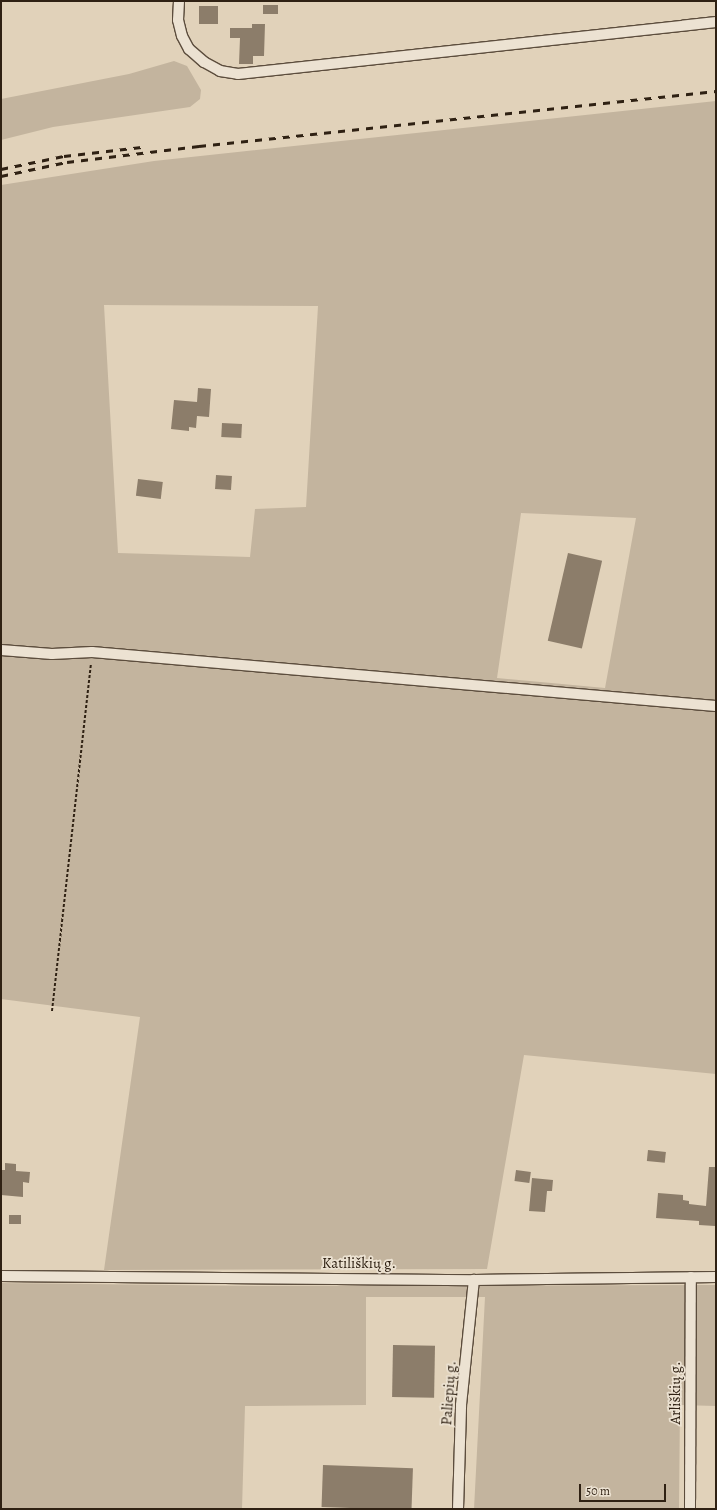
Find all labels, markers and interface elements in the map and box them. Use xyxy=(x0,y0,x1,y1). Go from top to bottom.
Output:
street label: Katiliškių g. xyxy=(322,1255,396,1273)
street label: Paliepių g. xyxy=(438,1360,460,1426)
street label: Arliškių g. xyxy=(667,1362,685,1424)
scale bar xyxy=(581,1476,668,1502)
text: 50 m xyxy=(586,1483,610,1499)

